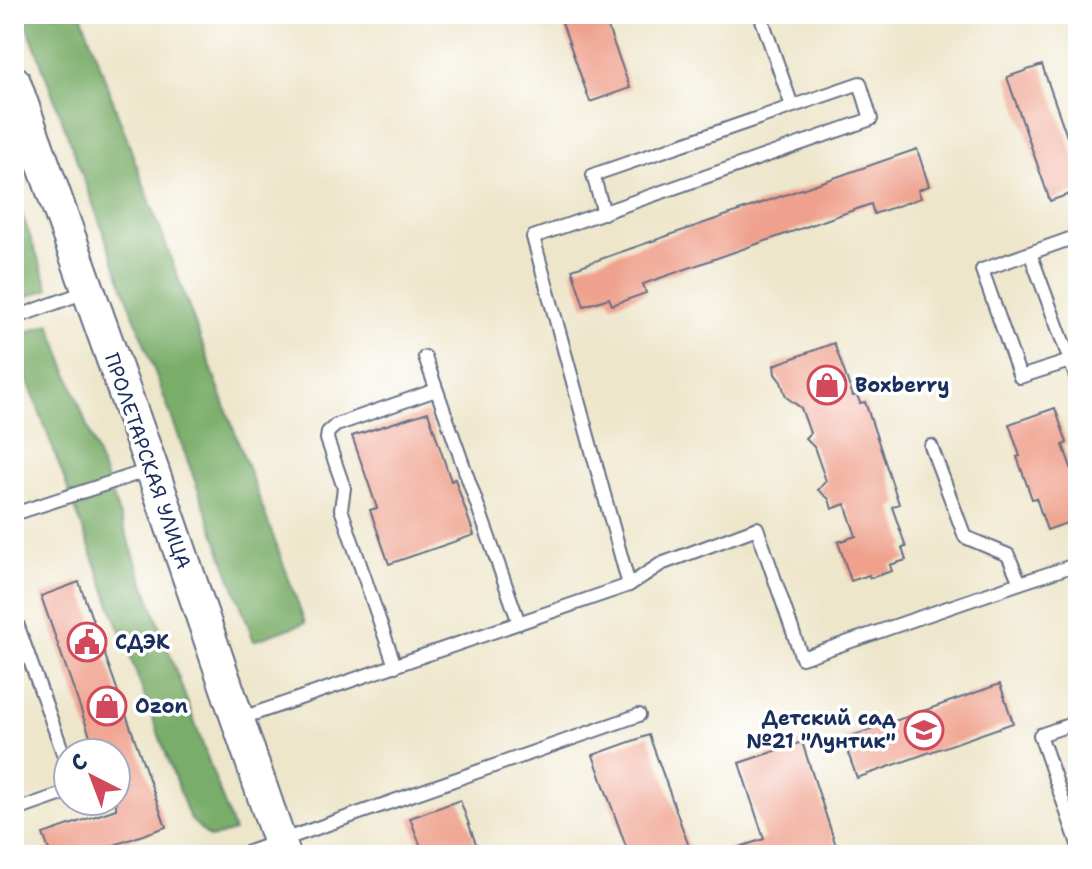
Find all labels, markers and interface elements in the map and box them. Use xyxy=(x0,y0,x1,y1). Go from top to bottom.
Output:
street label: ПРОЛЕТАРСКАЯ УЛИЦА xyxy=(99,350,197,572)
shop icon: Boxberry xyxy=(806,364,848,406)
place label: Boxberry xyxy=(855,372,949,398)
public building icon: СДЭК xyxy=(66,621,108,663)
place label: СДЭК xyxy=(115,629,170,655)
shop icon: Ozon xyxy=(86,685,128,727)
place label: Ozon xyxy=(135,693,188,719)
place label: Детский сад №21 "Лунтик" xyxy=(746,705,896,754)
school or university icon: Детский сад №21 "Лунтик" xyxy=(903,709,945,751)
north arrow xyxy=(52,737,132,817)
text: С xyxy=(64,747,94,778)

